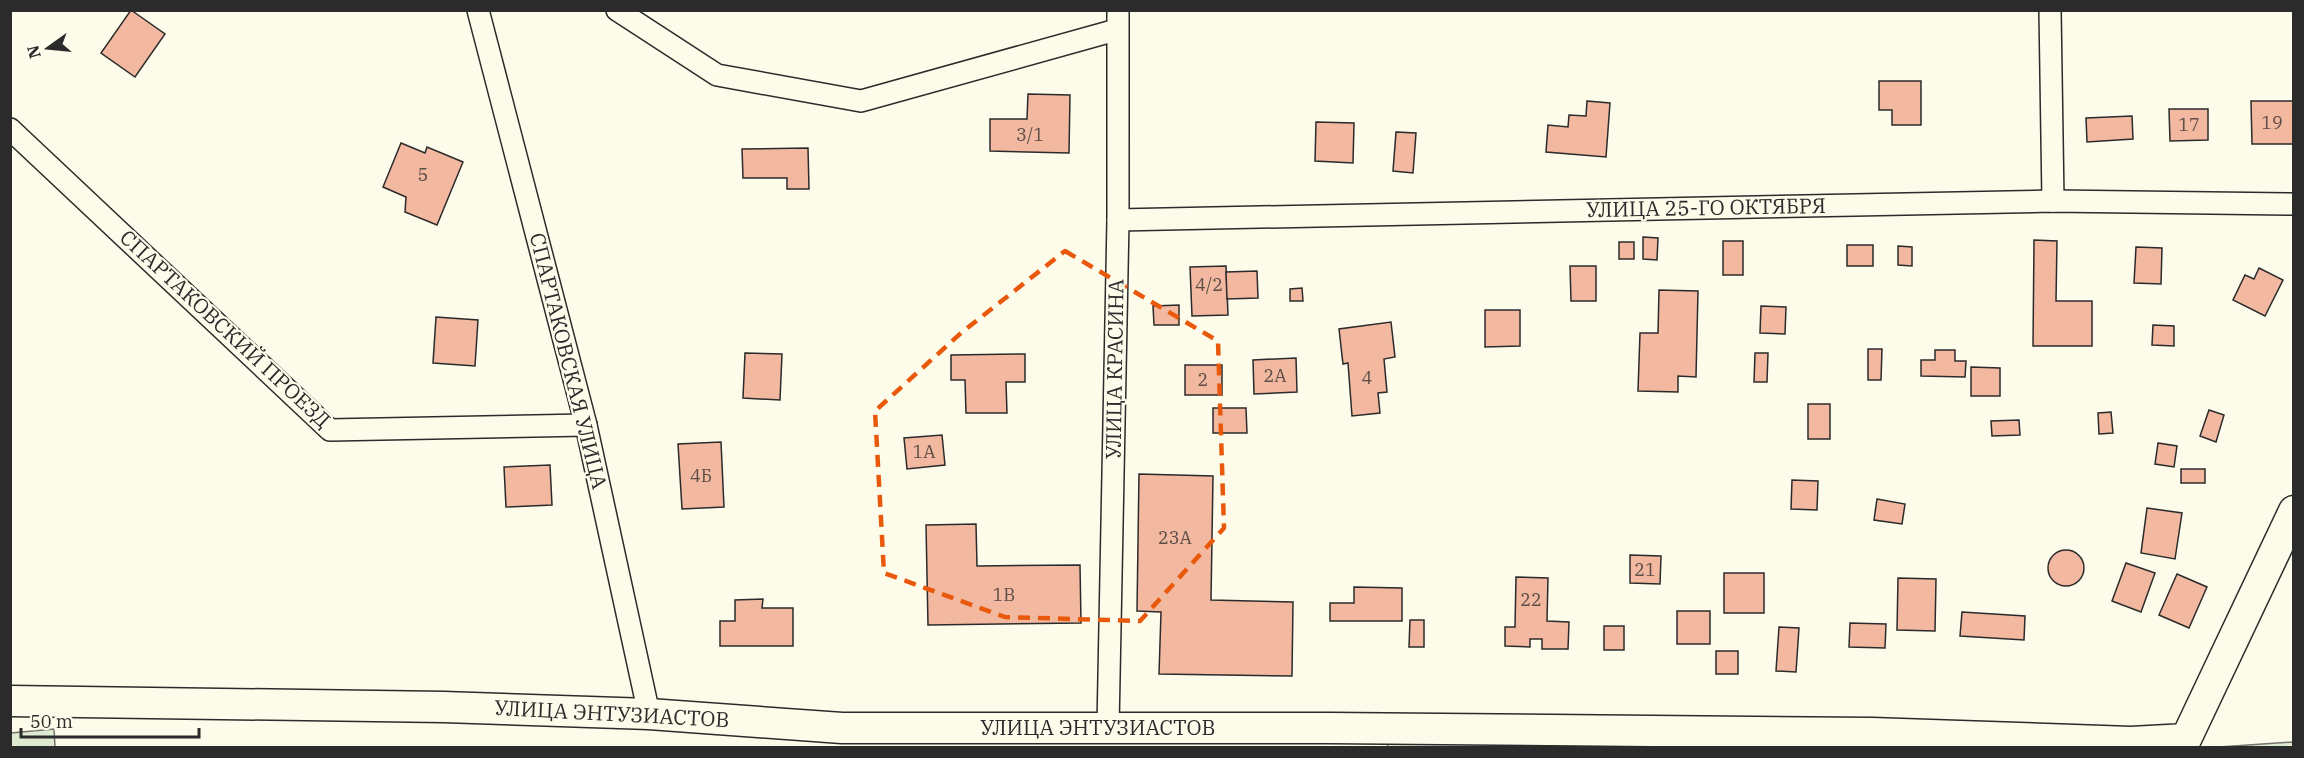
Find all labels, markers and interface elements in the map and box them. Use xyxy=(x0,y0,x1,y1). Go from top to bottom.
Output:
north arrow xyxy=(18,18,78,78)
text: N xyxy=(22,43,45,61)
house number: 19 xyxy=(2261,111,2283,134)
house number: 17 xyxy=(2178,113,2200,136)
house number: 3/1 xyxy=(1016,123,1044,146)
house number: 5 xyxy=(418,163,428,186)
street label: УЛИЦА 25-ГО ОКТЯБРЯ xyxy=(1586,191,1826,223)
street label: СПАРТАКОВСКИЙ ПРОЕЗД xyxy=(114,223,337,433)
street label: СПАРТАКОВСКАЯ УЛИЦА xyxy=(524,230,615,492)
house number: 4/2 xyxy=(1195,273,1223,296)
street label: УЛИЦА КРАСИНА xyxy=(1098,278,1130,459)
house number: 2А xyxy=(1263,364,1287,387)
house number: 4 xyxy=(1362,366,1372,389)
house number: 2 xyxy=(1198,368,1208,391)
house number: 1А xyxy=(912,440,936,463)
house number: 4Б xyxy=(690,464,712,487)
house number: 23А xyxy=(1158,526,1193,549)
house number: 21 xyxy=(1634,558,1656,581)
house number: 1В xyxy=(993,583,1015,606)
house number: 22 xyxy=(1520,588,1542,611)
street label: УЛИЦА ЭНТУЗИАСТОВ xyxy=(494,693,730,733)
scale bar xyxy=(21,701,200,739)
text: 50 m xyxy=(30,710,73,733)
street label: УЛИЦА ЭНТУЗИАСТОВ xyxy=(980,713,1216,741)

